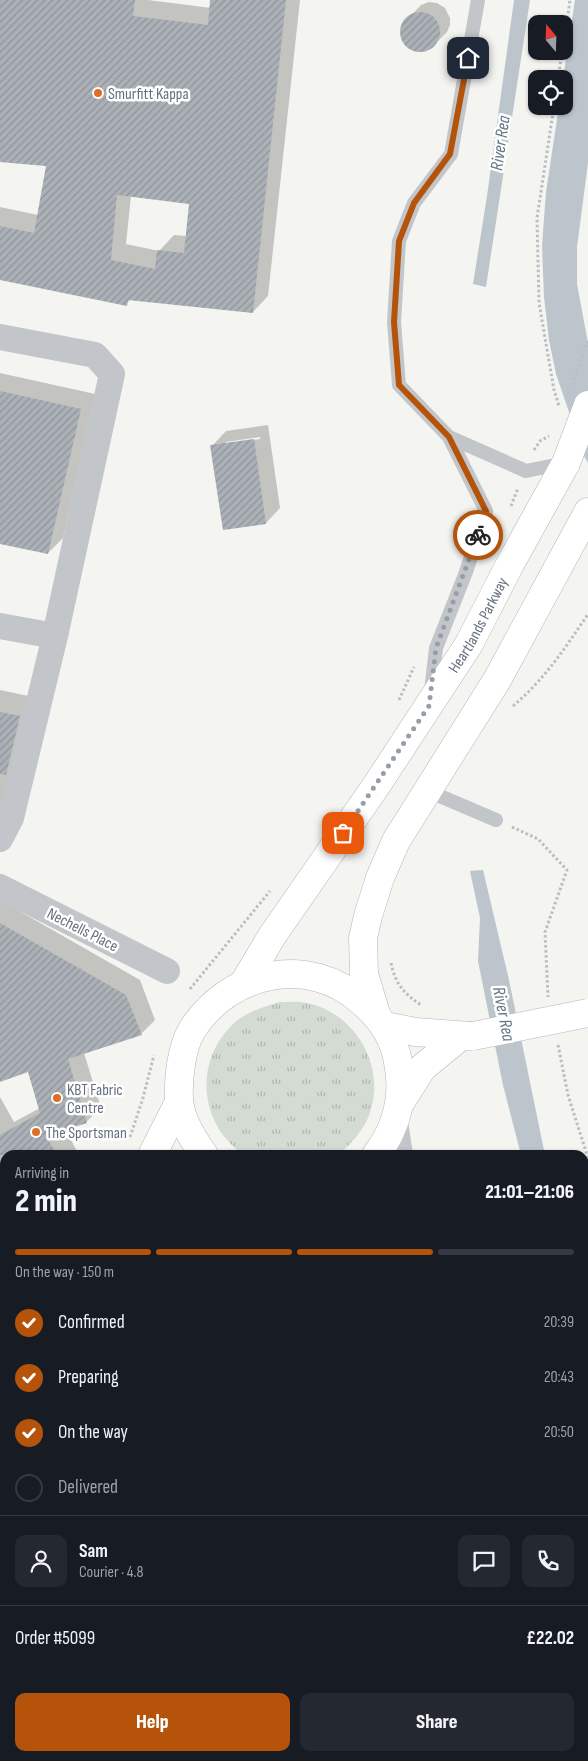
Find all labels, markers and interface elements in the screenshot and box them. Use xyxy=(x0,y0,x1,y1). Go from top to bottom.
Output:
north arrow xyxy=(528,15,572,60)
map controls xyxy=(528,15,573,115)
pin xyxy=(447,37,489,79)
icon: home xyxy=(454,44,482,72)
button: locate xyxy=(528,70,573,115)
place label: Smurfitt Kappa xyxy=(108,85,189,104)
marker: Smurfitt Kappa xyxy=(92,87,104,99)
water label: River Rea xyxy=(486,114,515,172)
courier xyxy=(453,510,503,560)
icon: bike xyxy=(464,521,492,549)
street label: Heartlands Parkway xyxy=(445,575,513,677)
pin xyxy=(322,812,364,854)
icon: bag xyxy=(329,819,357,847)
street label: Nechells Place xyxy=(44,904,121,956)
water label: River Rea xyxy=(488,985,519,1044)
place label: KBT Fabric Centre xyxy=(67,1081,123,1118)
marker: KBT Fabric Centre xyxy=(51,1092,63,1104)
place label: The Sportsman xyxy=(46,1124,127,1143)
marker: The Sportsman xyxy=(30,1126,42,1138)
text: Arriving in xyxy=(15,1164,69,1183)
text: 21:01–21:06 xyxy=(485,1181,574,1204)
text: 2 min xyxy=(15,1182,77,1221)
text: On the way · 150 m xyxy=(15,1263,114,1282)
icon: check xyxy=(15,1309,43,1337)
text: Confirmed xyxy=(58,1311,125,1334)
text: 20:39 xyxy=(544,1313,574,1332)
icon: check xyxy=(15,1364,43,1392)
text: Preparing xyxy=(58,1366,119,1389)
text: 20:43 xyxy=(544,1368,574,1387)
icon: check xyxy=(15,1419,43,1447)
text: On the way xyxy=(58,1421,128,1444)
text: 20:50 xyxy=(544,1423,574,1442)
text: Delivered xyxy=(58,1476,118,1499)
button: person xyxy=(15,1535,67,1587)
button: chat xyxy=(458,1535,510,1587)
button: phone xyxy=(522,1535,574,1587)
text: Sam xyxy=(79,1540,108,1563)
text: Courier · 4.8 xyxy=(79,1563,143,1582)
text: Order #5099 xyxy=(15,1627,95,1650)
text: £22.02 xyxy=(526,1627,574,1650)
button: Help xyxy=(15,1693,290,1751)
button: Share xyxy=(300,1693,574,1751)

